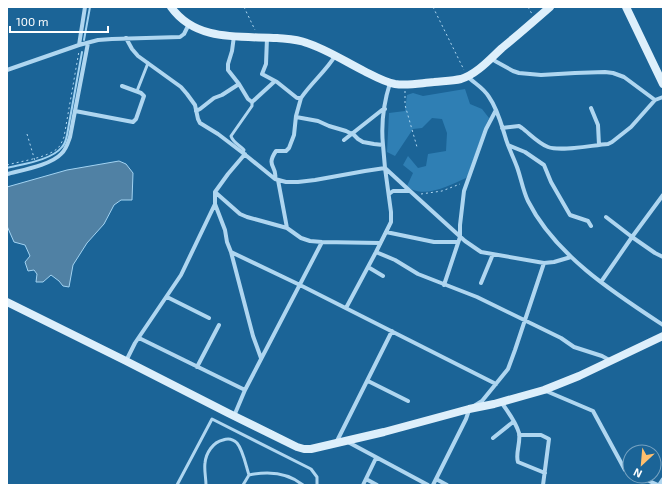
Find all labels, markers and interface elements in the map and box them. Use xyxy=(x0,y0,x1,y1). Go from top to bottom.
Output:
scale bar xyxy=(10,8,108,34)
text: 100 m xyxy=(16,14,48,28)
north arrow xyxy=(622,444,662,484)
text: N xyxy=(631,466,644,481)

